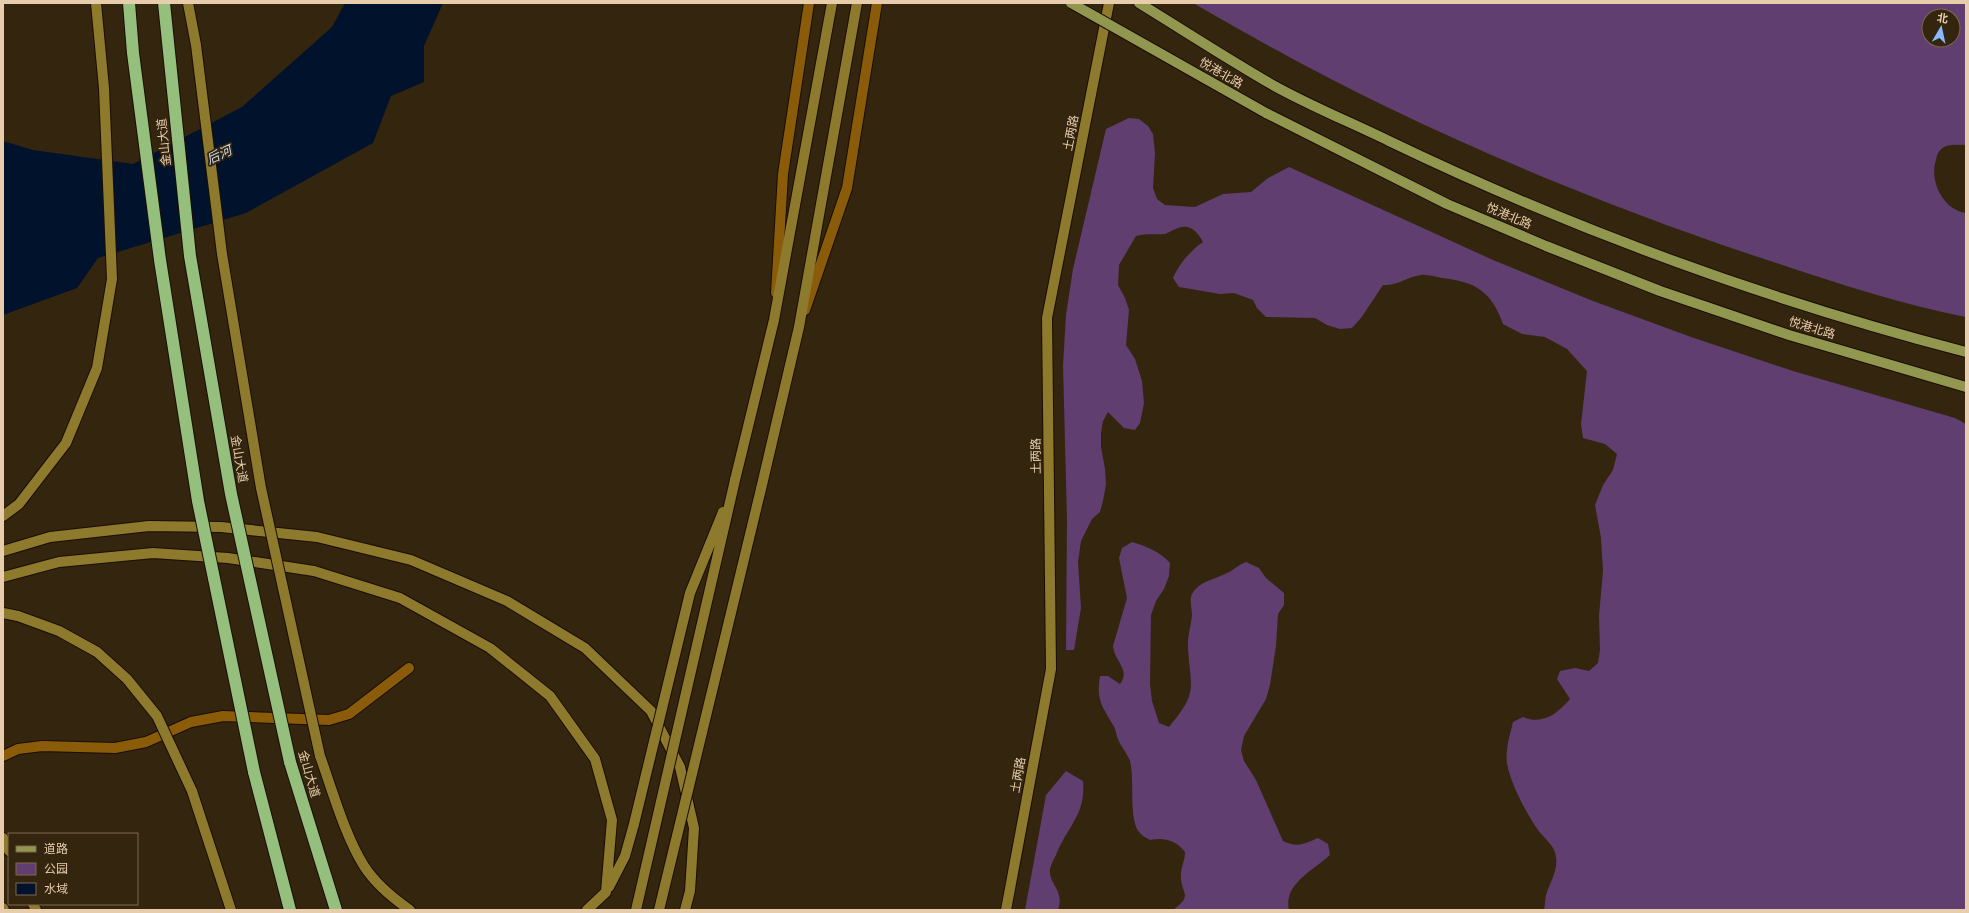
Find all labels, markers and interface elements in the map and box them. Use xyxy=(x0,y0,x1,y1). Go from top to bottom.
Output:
north arrow xyxy=(1921,8,1961,48)
text: 北 xyxy=(1936,11,1949,25)
street label: 悦港北路 xyxy=(1197,55,1245,91)
street label: 土两路 xyxy=(1061,114,1081,152)
street label: 金山大道 xyxy=(155,117,173,167)
water label: 后河 xyxy=(204,141,237,167)
street label: 悦港北路 xyxy=(1484,200,1534,232)
street label: 悦港北路 xyxy=(1787,314,1837,342)
street label: 金山大道 xyxy=(228,434,250,484)
street label: 土两路 xyxy=(1029,438,1043,474)
street label: 金山大道 xyxy=(296,749,322,799)
street label: 土两路 xyxy=(1008,756,1028,794)
legend xyxy=(8,833,138,905)
text: 道路 xyxy=(44,842,68,856)
text: 公园 xyxy=(44,862,68,876)
text: 水域 xyxy=(44,882,68,896)

